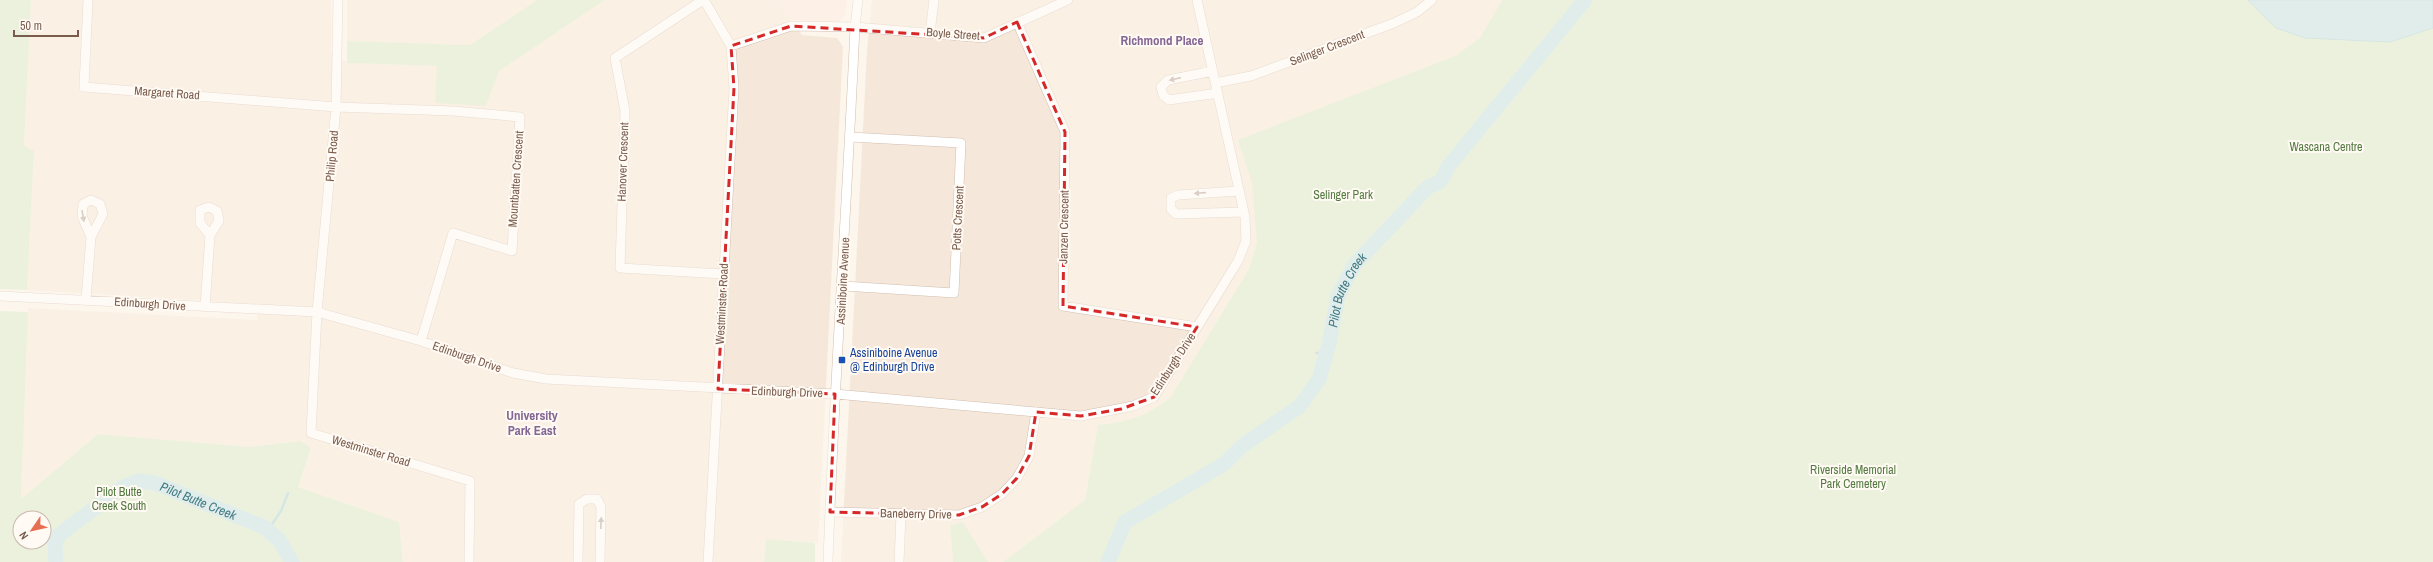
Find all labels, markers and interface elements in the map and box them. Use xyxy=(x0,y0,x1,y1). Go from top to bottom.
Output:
scale bar xyxy=(14,12,78,38)
text: 50 m xyxy=(20,18,42,34)
street label: Boyle Street xyxy=(926,24,981,44)
street label: Selinger Crescent xyxy=(1287,26,1367,70)
district label: Richmond Place xyxy=(1121,32,1204,49)
one-way arrow xyxy=(1168,76,1181,82)
street label: Margaret Road xyxy=(134,83,200,103)
street label: Hanover Crescent xyxy=(614,122,632,202)
street label: Philip Road xyxy=(322,130,342,182)
street label: Mountbatten Crescent xyxy=(505,130,527,228)
park label: Wascana Centre xyxy=(2290,139,2362,155)
street label: Potts Crescent xyxy=(948,185,968,251)
park label: Selinger Park xyxy=(1313,187,1373,203)
street label: Janzen Crescent xyxy=(1055,190,1073,264)
one-way arrow xyxy=(1194,190,1206,197)
one-way arrow xyxy=(81,209,87,222)
street label: Assiniboine Avenue xyxy=(833,237,853,326)
water label: Pilot Butte Creek xyxy=(1324,248,1370,329)
street label: Westminster Road xyxy=(712,263,732,345)
street label: Edinburgh Drive xyxy=(114,294,186,314)
street label: Edinburgh Drive xyxy=(1147,330,1199,398)
street label: Edinburgh Drive xyxy=(431,338,503,376)
place label: Assiniboine Avenue @ Edinburgh Drive xyxy=(849,345,937,375)
marker: Assiniboine Avenue @ Edinburgh Drive xyxy=(837,355,847,365)
street label: Edinburgh Drive xyxy=(751,383,823,401)
district label: University Park East xyxy=(506,407,558,439)
street label: Westminster Road xyxy=(330,431,412,471)
park label: Riverside Memorial Park Cemetery xyxy=(1810,462,1896,492)
water label: Pilot Butte Creek xyxy=(158,478,240,524)
park label: Pilot Butte Creek South xyxy=(92,484,146,514)
street label: Baneberry Drive xyxy=(880,505,952,523)
north arrow xyxy=(12,510,52,550)
one-way arrow xyxy=(597,517,604,529)
text: N xyxy=(16,529,31,542)

